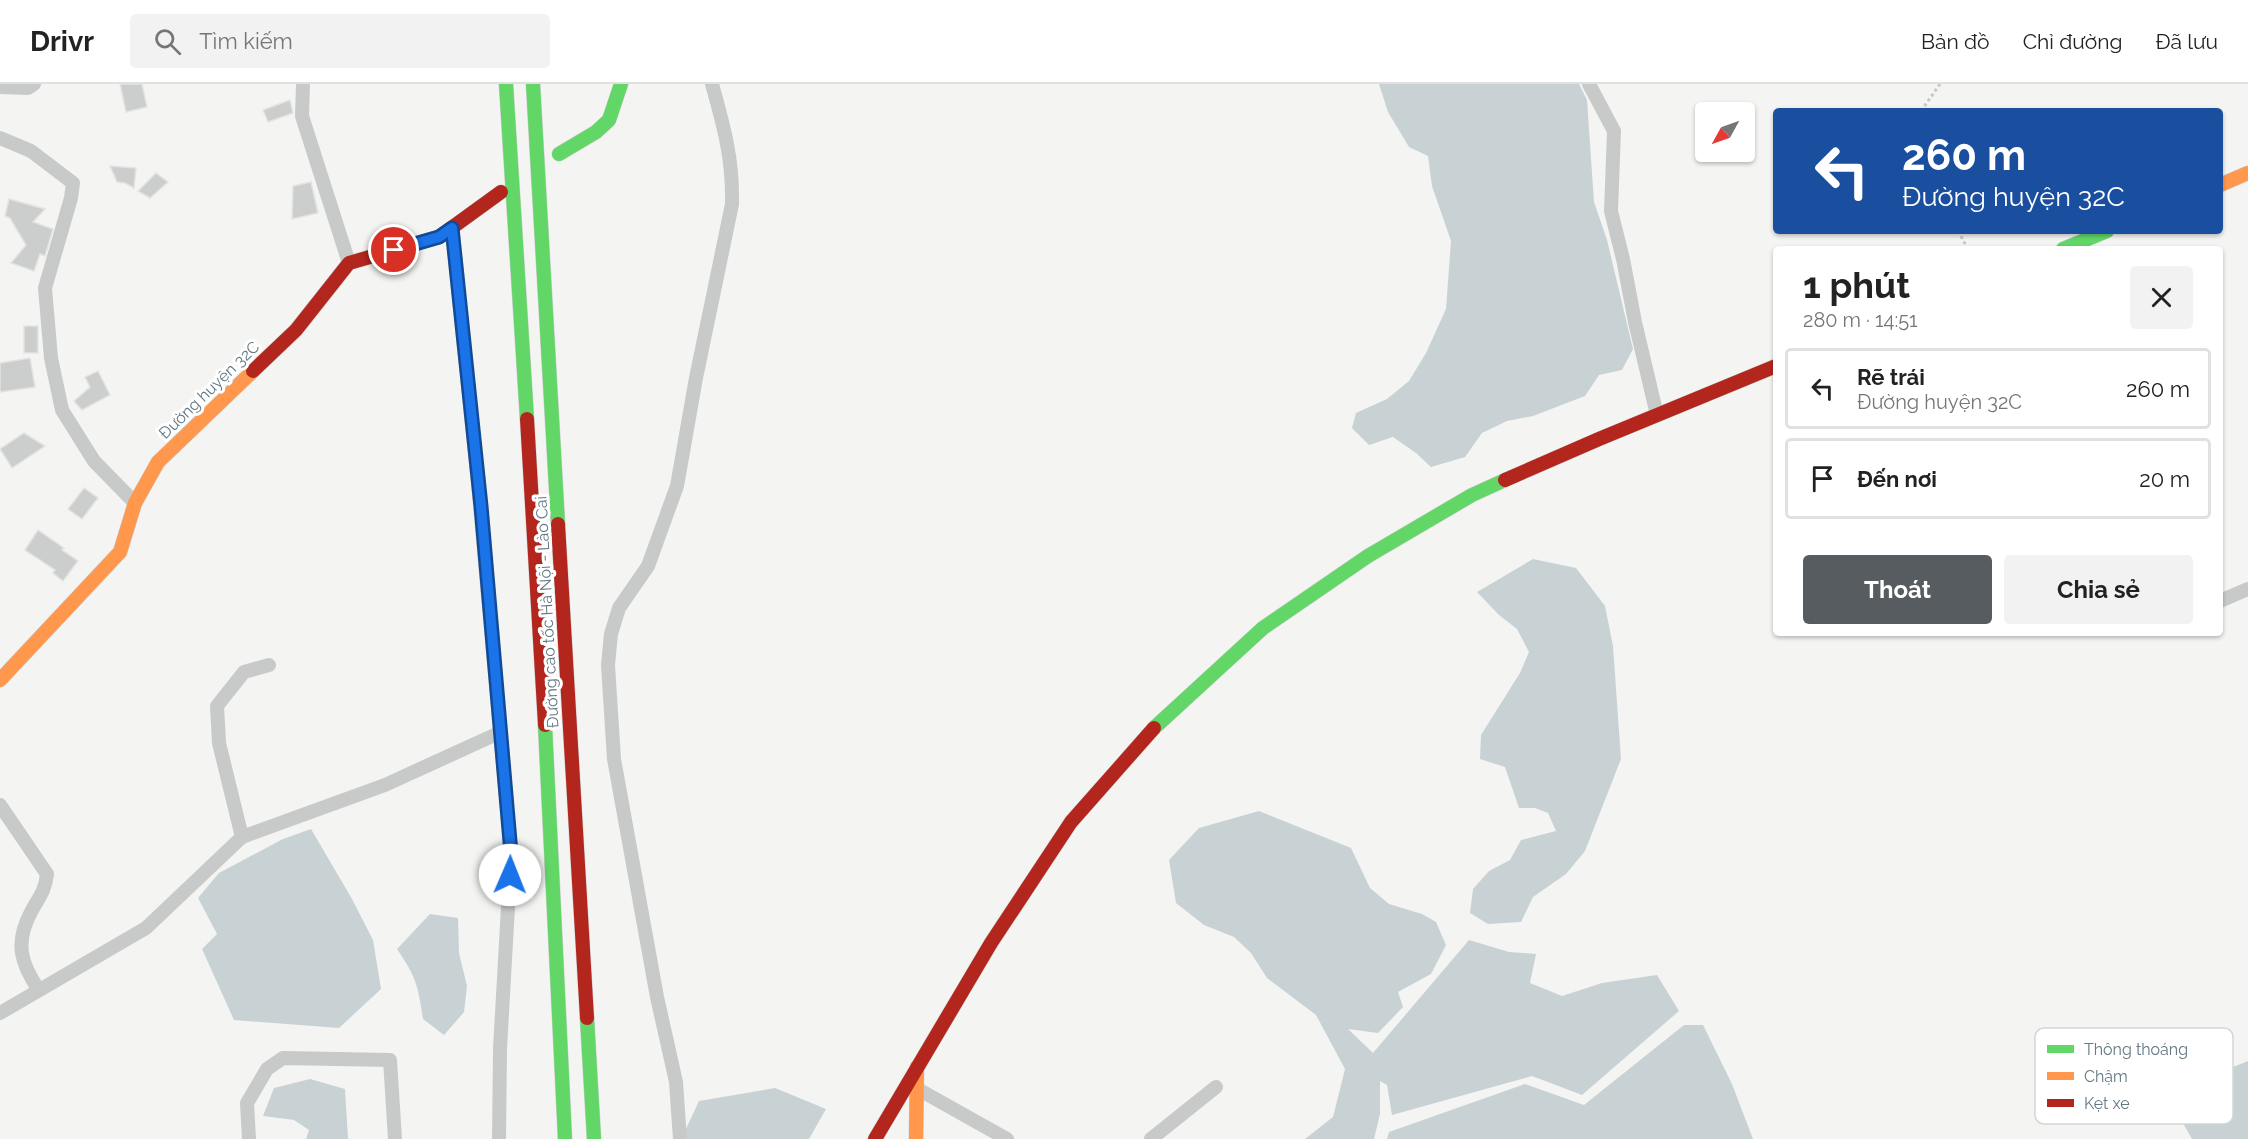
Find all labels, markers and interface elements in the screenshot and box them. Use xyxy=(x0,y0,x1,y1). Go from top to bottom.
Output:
search box xyxy=(130,14,550,68)
text: Drivr xyxy=(30,25,94,58)
icon: search xyxy=(151,25,184,58)
text: Tìm kiếm xyxy=(199,28,293,54)
text: Bản đồ xyxy=(1921,29,1990,54)
text: Chỉ đường xyxy=(2023,29,2122,54)
text: Đã lưu xyxy=(2155,29,2218,54)
north arrow xyxy=(1695,102,1755,162)
map controls xyxy=(1695,102,1755,162)
text: 260 m xyxy=(1902,131,2026,180)
icon: left xyxy=(1803,132,1881,210)
text: Đường huyện 32C xyxy=(1902,181,2125,212)
pin xyxy=(368,224,419,275)
icon: arrive xyxy=(377,233,410,266)
text: 1 phút xyxy=(1803,264,1910,306)
button: close xyxy=(2130,266,2193,329)
text: 280 m · 14:51 xyxy=(1803,308,1918,332)
street label: Đường huyện 32C xyxy=(155,337,263,443)
text: Rẽ trái xyxy=(1857,364,1925,390)
icon: left xyxy=(1806,372,1839,405)
text: 260 m xyxy=(2126,376,2190,402)
text: Đường huyện 32C xyxy=(1857,390,2022,414)
icon: arrive xyxy=(1806,462,1839,495)
text: Đến nơi xyxy=(1857,466,1937,492)
text: 20 m xyxy=(2139,466,2190,492)
street label: Đường cao tốc Hà Nội - Lào Cai xyxy=(531,495,563,729)
button: Thoát xyxy=(1803,555,1992,624)
button: Chia sẻ xyxy=(2004,555,2193,624)
position arrow xyxy=(478,843,542,907)
legend xyxy=(2035,1028,2233,1124)
text: Thông thoáng xyxy=(2084,1040,2188,1059)
text: Chậm xyxy=(2084,1067,2128,1086)
text: Kẹt xe xyxy=(2084,1094,2130,1113)

